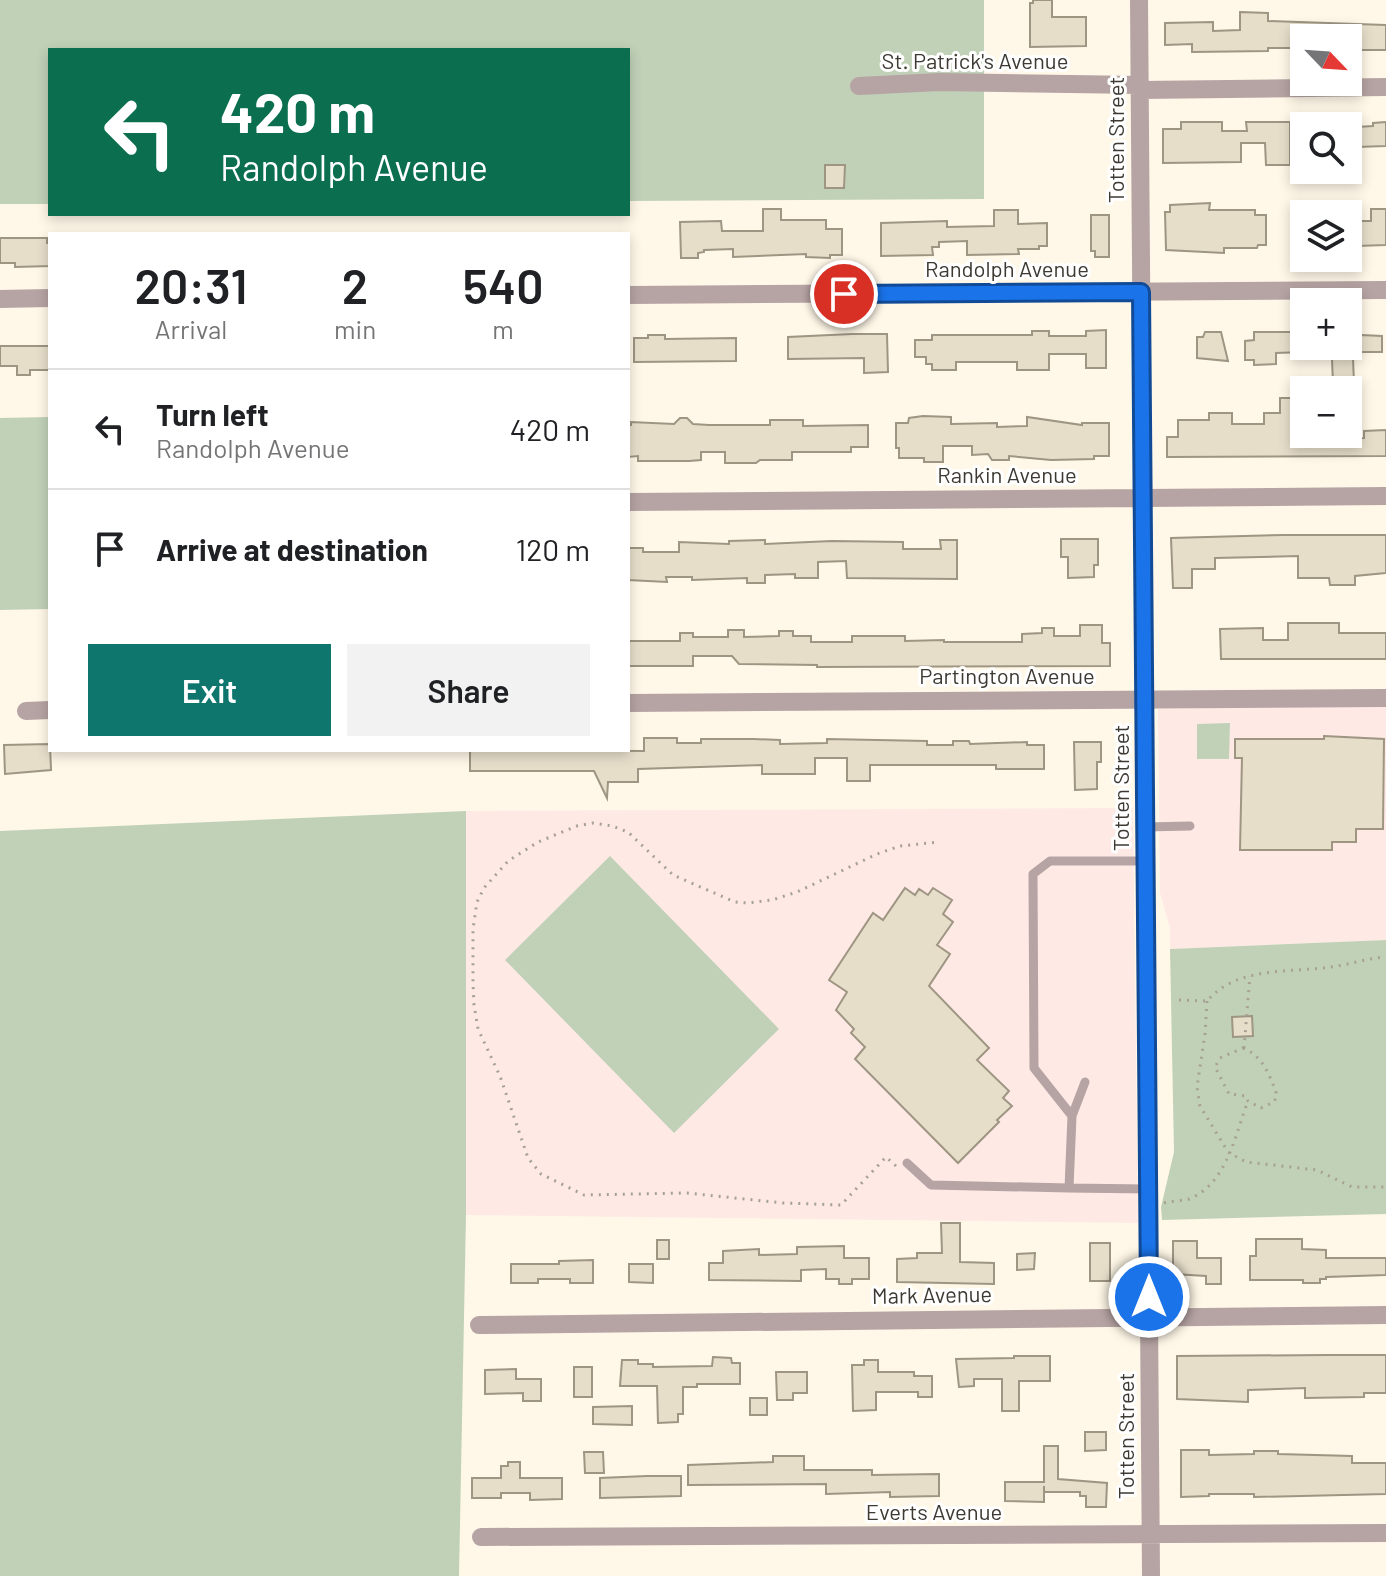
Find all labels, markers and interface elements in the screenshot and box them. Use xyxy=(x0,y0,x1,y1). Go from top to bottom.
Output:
north arrow xyxy=(1290,24,1362,96)
map controls xyxy=(1290,24,1362,448)
street label: St. Patrick's Avenue xyxy=(882,47,1068,73)
text: 420 m xyxy=(220,77,375,144)
street label: Totten Street xyxy=(1102,77,1128,203)
icon: left xyxy=(88,80,192,184)
button: search xyxy=(1290,112,1362,184)
text: Randolph Avenue xyxy=(220,145,488,188)
button: layers xyxy=(1290,200,1362,272)
street label: Randolph Avenue xyxy=(925,255,1089,281)
text: 20:31 xyxy=(135,256,248,314)
text: 2 xyxy=(342,256,368,314)
text: 540 xyxy=(463,256,543,314)
pin xyxy=(810,260,878,328)
icon: arrive xyxy=(822,272,866,316)
button: + xyxy=(1290,288,1362,360)
text: Arrival xyxy=(155,313,227,344)
text: min xyxy=(334,313,376,344)
text: m xyxy=(492,313,514,344)
button: − xyxy=(1290,376,1362,448)
text: Turn left xyxy=(156,396,269,432)
icon: left xyxy=(88,407,132,451)
text: 420 m xyxy=(510,411,590,447)
text: Randolph Avenue xyxy=(156,432,350,463)
street label: Rankin Avenue xyxy=(937,461,1077,487)
icon: arrive xyxy=(88,527,132,571)
text: Arrive at destination xyxy=(156,531,428,567)
text: 120 m xyxy=(516,531,590,567)
button: Exit xyxy=(88,644,331,736)
button: Share xyxy=(347,644,590,736)
street label: Partington Avenue xyxy=(919,662,1095,688)
street label: Totten Street xyxy=(1107,725,1133,851)
position arrow xyxy=(1107,1255,1191,1339)
street label: Mark Avenue xyxy=(872,1280,992,1308)
street label: Totten Street xyxy=(1112,1373,1138,1499)
street label: Everts Avenue xyxy=(866,1498,1002,1524)

